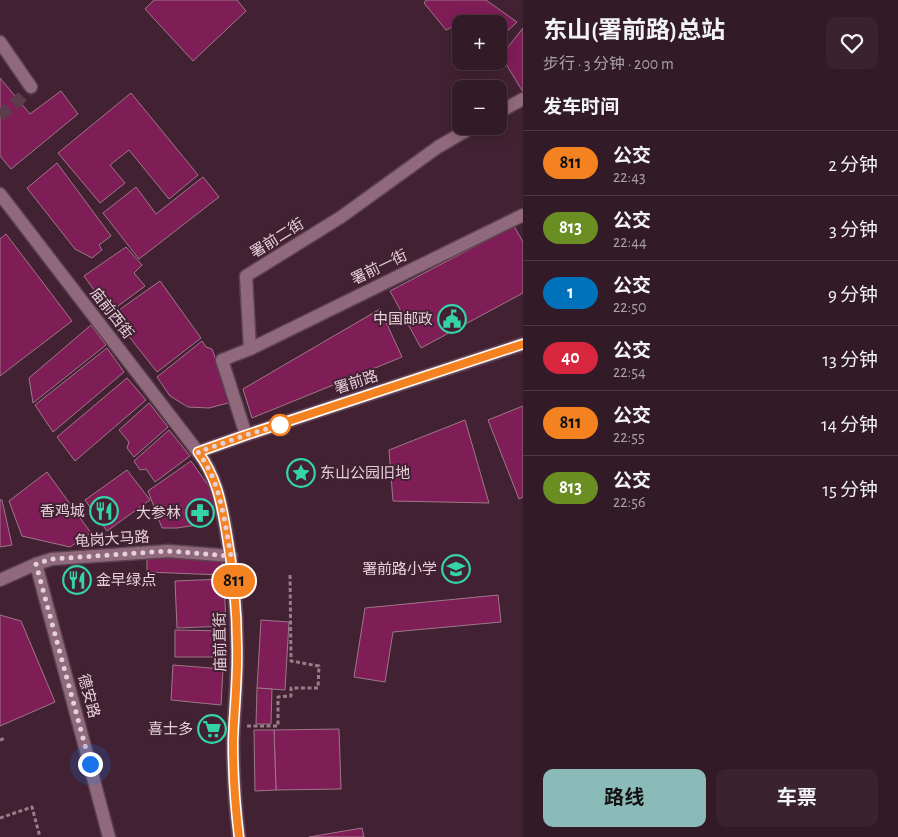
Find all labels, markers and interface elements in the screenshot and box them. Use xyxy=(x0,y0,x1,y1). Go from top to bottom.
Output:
map controls xyxy=(452,15,507,135)
button: + xyxy=(452,15,507,70)
button: heart xyxy=(826,17,878,69)
text: 东山(署前路)总站 xyxy=(543,19,725,43)
text: 步行 · 3 分钟 · 200 m xyxy=(543,56,674,72)
button: − xyxy=(452,80,507,135)
text: 发车时间 xyxy=(543,98,619,117)
text: 公交 xyxy=(613,147,651,166)
text: 811 xyxy=(560,154,581,172)
text: 2 分钟 xyxy=(828,156,878,175)
text: 22:43 xyxy=(613,169,646,185)
text: 公交 xyxy=(613,212,651,231)
street label: 署前二街 xyxy=(247,215,307,261)
text: 813 xyxy=(559,219,582,237)
text: 3 分钟 xyxy=(829,221,878,240)
text: 22:44 xyxy=(613,234,647,250)
street label: 署前一街 xyxy=(349,247,409,287)
text: 公交 xyxy=(613,277,651,296)
street label: 庙前西街 xyxy=(87,284,137,342)
text: 1 xyxy=(567,284,574,302)
text: 9 分钟 xyxy=(828,286,878,305)
text: 22:50 xyxy=(613,299,646,315)
public building icon: 中国邮政 xyxy=(437,304,467,334)
place label: 中国邮政 xyxy=(373,311,433,327)
text: 公交 xyxy=(613,342,651,361)
text: 40 xyxy=(561,349,580,367)
text: 13 分钟 xyxy=(823,351,878,370)
text: 22:54 xyxy=(613,364,646,380)
street label: 署前路 xyxy=(332,367,380,397)
text: 公交 xyxy=(613,407,651,426)
unlabelled marker xyxy=(269,414,291,436)
text: 811 xyxy=(560,414,581,432)
text: 14 分钟 xyxy=(821,416,878,435)
text: 22:55 xyxy=(613,429,645,445)
place icon: 东山公园旧地 xyxy=(286,458,316,488)
place label: 东山公园旧地 xyxy=(320,465,410,481)
text: 公交 xyxy=(613,472,651,491)
text: 813 xyxy=(559,479,582,497)
text: 15 分钟 xyxy=(822,481,878,500)
text: 22:56 xyxy=(613,494,645,510)
restaurant icon: 香鸡城 xyxy=(89,496,119,526)
pharmacy icon: 大参林 xyxy=(185,498,215,528)
place label: 香鸡城 xyxy=(40,503,85,519)
place label: 大参林 xyxy=(136,505,181,521)
street label: 龟岗大马路 xyxy=(74,527,150,550)
school or university icon: 署前路小学 xyxy=(441,554,471,584)
place label: 署前路小学 xyxy=(362,561,437,577)
restaurant icon: 金早绿点 xyxy=(62,565,92,595)
line badge: 811 xyxy=(205,565,263,597)
place label: 金早绿点 xyxy=(96,572,156,588)
text: 811 xyxy=(223,572,245,590)
street label: 庙前直街 xyxy=(211,612,229,672)
street label: 德安路 xyxy=(75,672,104,720)
supermarket icon: 喜士多 xyxy=(197,714,227,744)
place label: 喜士多 xyxy=(148,721,193,737)
your location xyxy=(78,752,103,777)
button: 路线 xyxy=(543,769,706,827)
button: 车票 xyxy=(716,769,878,827)

